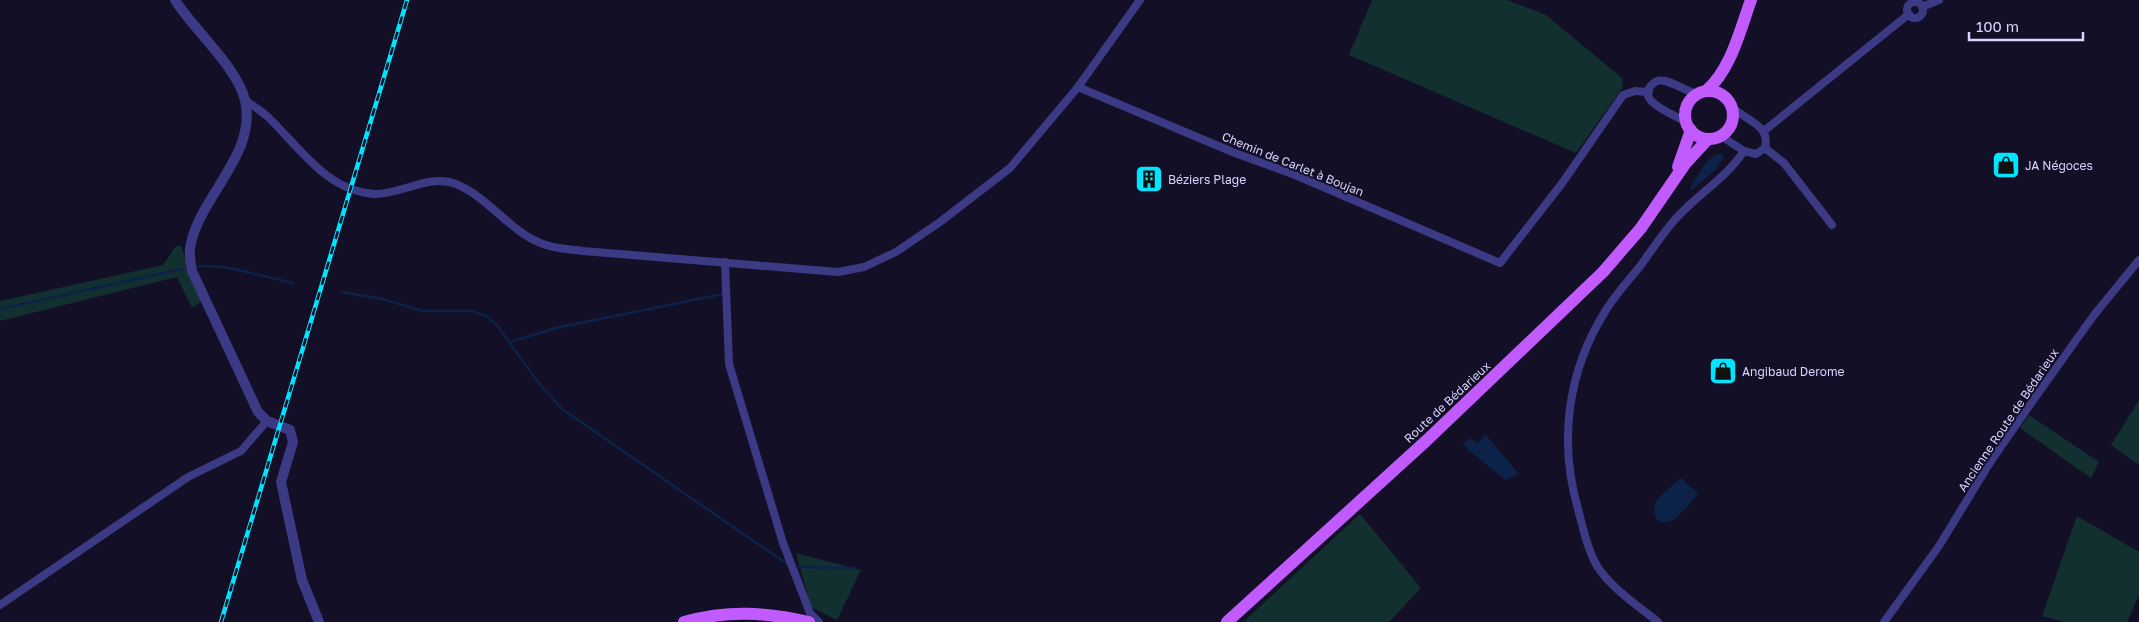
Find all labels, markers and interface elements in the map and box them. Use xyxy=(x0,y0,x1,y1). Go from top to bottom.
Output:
scale bar xyxy=(1969,10,2083,42)
text: 100 m xyxy=(1976,17,2019,35)
street label: Chemin de Carlet à Boujan xyxy=(1220,129,1366,199)
shop icon: JA Négoces xyxy=(1991,150,2021,180)
place label: JA Négoces xyxy=(2025,158,2093,173)
building icon: Béziers Plage xyxy=(1134,164,1164,194)
place label: Béziers Plage xyxy=(1168,172,1246,187)
street label: Ancienne Route de Bédarieux xyxy=(1954,345,2062,494)
shop icon: Angibaud Derome xyxy=(1708,356,1738,386)
street label: Route de Bédarieux xyxy=(1401,358,1494,446)
place label: Angibaud Derome xyxy=(1742,364,1845,379)

